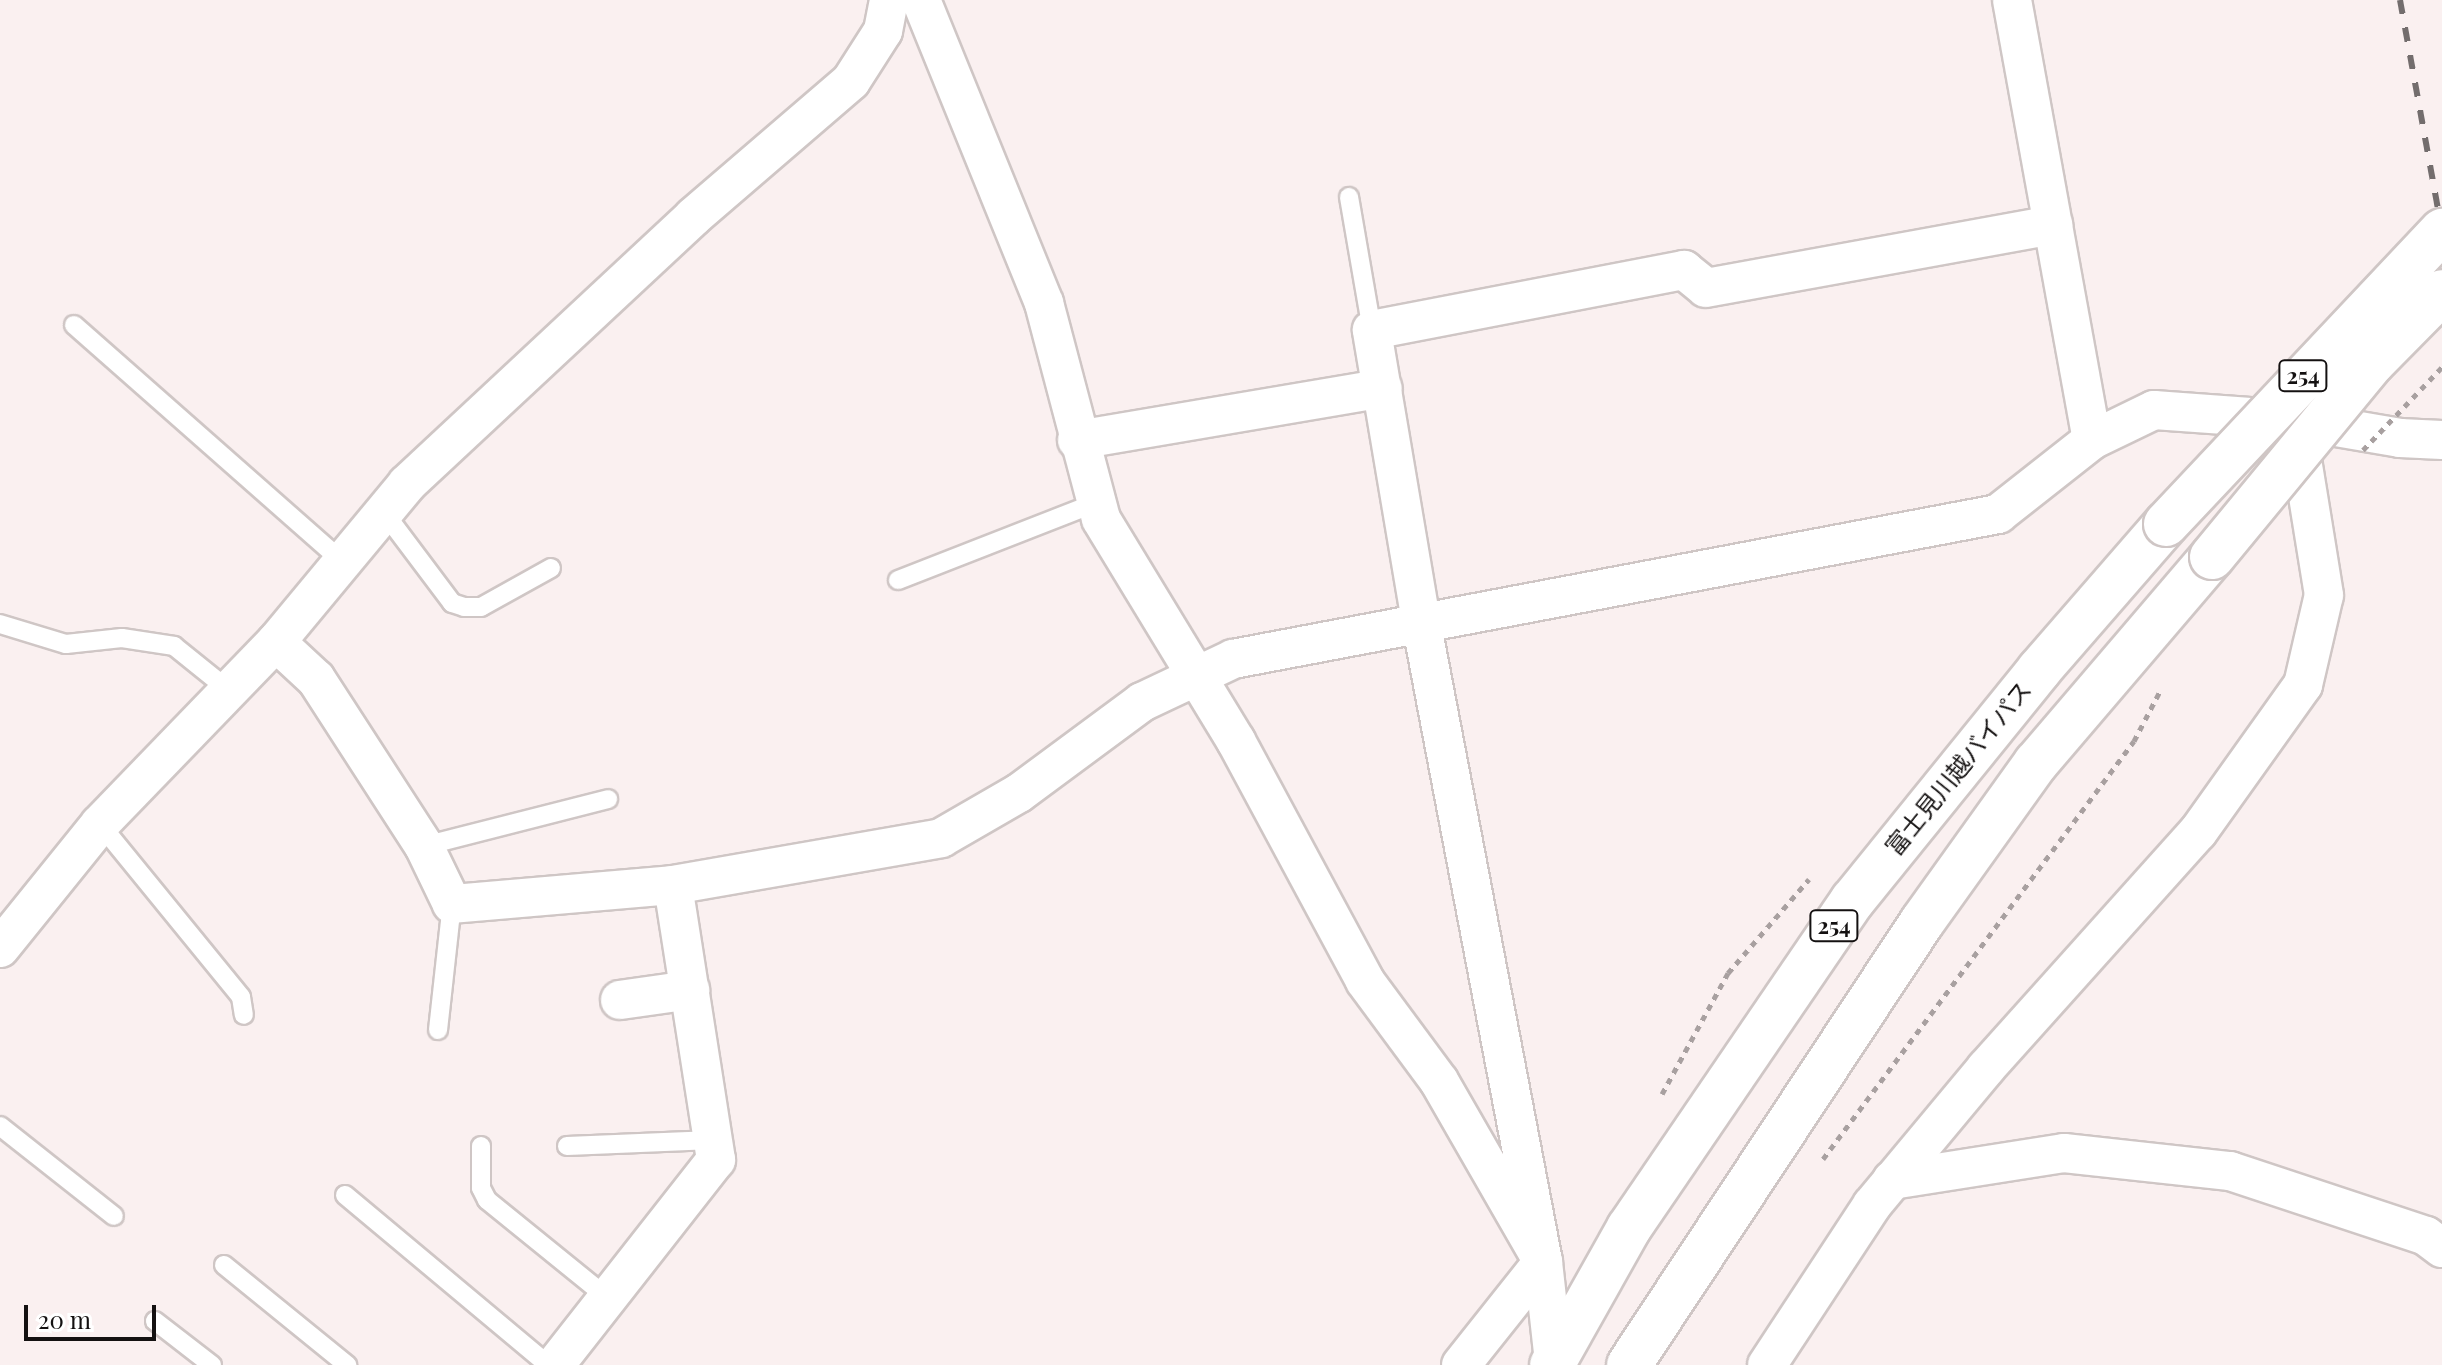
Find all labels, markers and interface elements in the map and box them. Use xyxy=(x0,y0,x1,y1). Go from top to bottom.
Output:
road number: 254 xyxy=(2277,358,2329,394)
street label: 富士見川越バイパス xyxy=(1879,675,2037,861)
road number: 254 xyxy=(1808,908,1860,944)
scale bar xyxy=(28,1289,160,1339)
text: 20 m xyxy=(38,1303,91,1335)

